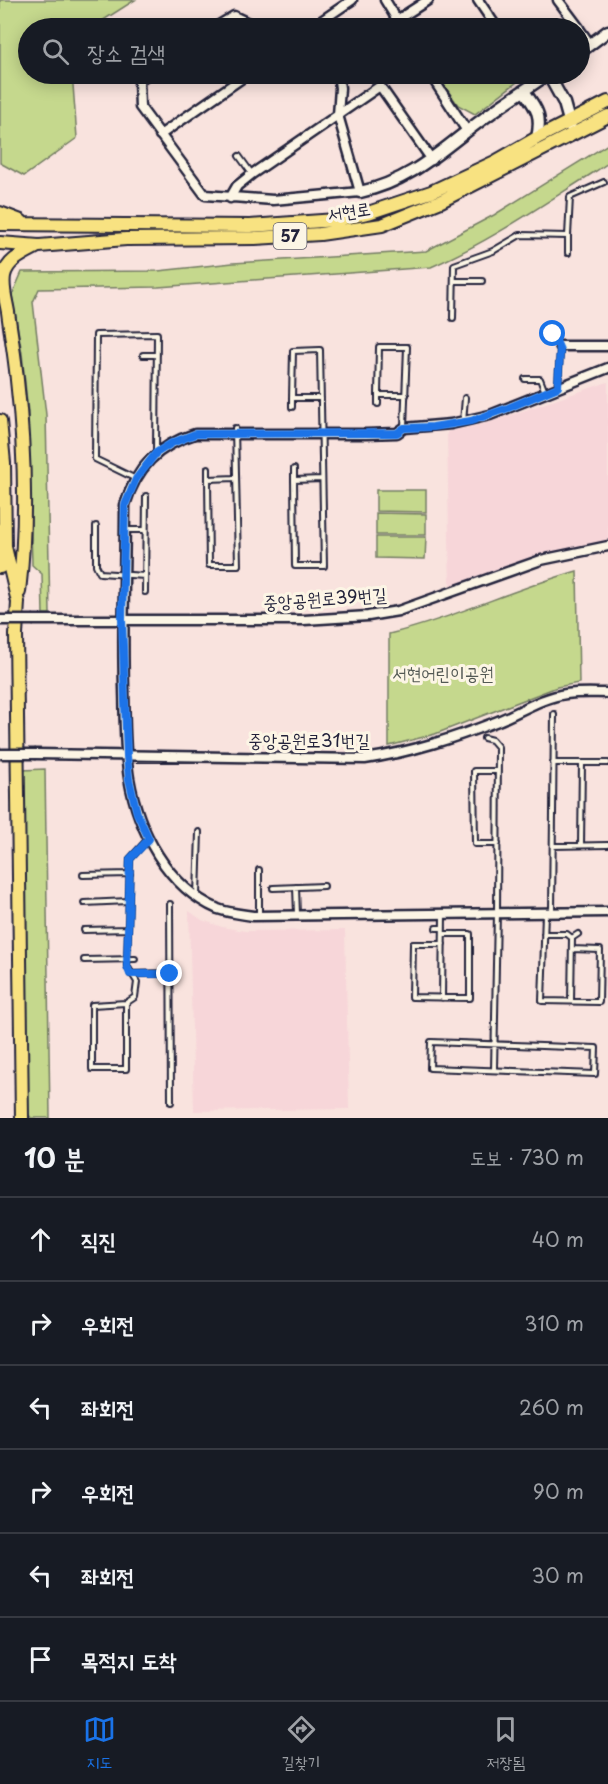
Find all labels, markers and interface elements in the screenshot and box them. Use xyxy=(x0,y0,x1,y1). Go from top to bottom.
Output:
search box xyxy=(18,18,590,84)
icon: search xyxy=(39,35,72,68)
text: 장소 검색 xyxy=(87,35,165,68)
street label: 서현로 xyxy=(325,194,372,227)
road number: 57 xyxy=(274,223,306,249)
route start xyxy=(539,320,565,346)
street label: 중앙공원로39번길 xyxy=(262,580,388,615)
park label: 서현어린이공원 xyxy=(392,659,494,686)
street label: 중앙공원로31번길 xyxy=(248,726,370,753)
route end xyxy=(156,960,182,986)
text: 10 분 xyxy=(24,1138,85,1177)
text: 도보 · 730 m xyxy=(470,1142,584,1172)
icon: ahead xyxy=(24,1223,57,1256)
text: 직진 xyxy=(81,1223,116,1256)
text: 40 m xyxy=(532,1224,584,1254)
icon: right xyxy=(24,1307,57,1340)
text: 우회전 xyxy=(81,1307,134,1340)
text: 310 m xyxy=(524,1308,584,1338)
icon: left xyxy=(24,1391,57,1424)
text: 좌회전 xyxy=(81,1391,134,1424)
text: 260 m xyxy=(519,1392,584,1422)
icon: right xyxy=(24,1475,57,1508)
text: 우회전 xyxy=(81,1475,134,1508)
text: 90 m xyxy=(533,1476,584,1506)
icon: left xyxy=(24,1559,57,1592)
text: 좌회전 xyxy=(81,1559,134,1592)
text: 30 m xyxy=(531,1560,584,1590)
icon: arrive xyxy=(24,1643,57,1676)
text: 목적지 도착 xyxy=(81,1643,177,1676)
tab: 지도 xyxy=(83,1713,116,1773)
tab: 길찾기 xyxy=(282,1713,320,1773)
tab: 저장됨 xyxy=(486,1713,525,1773)

